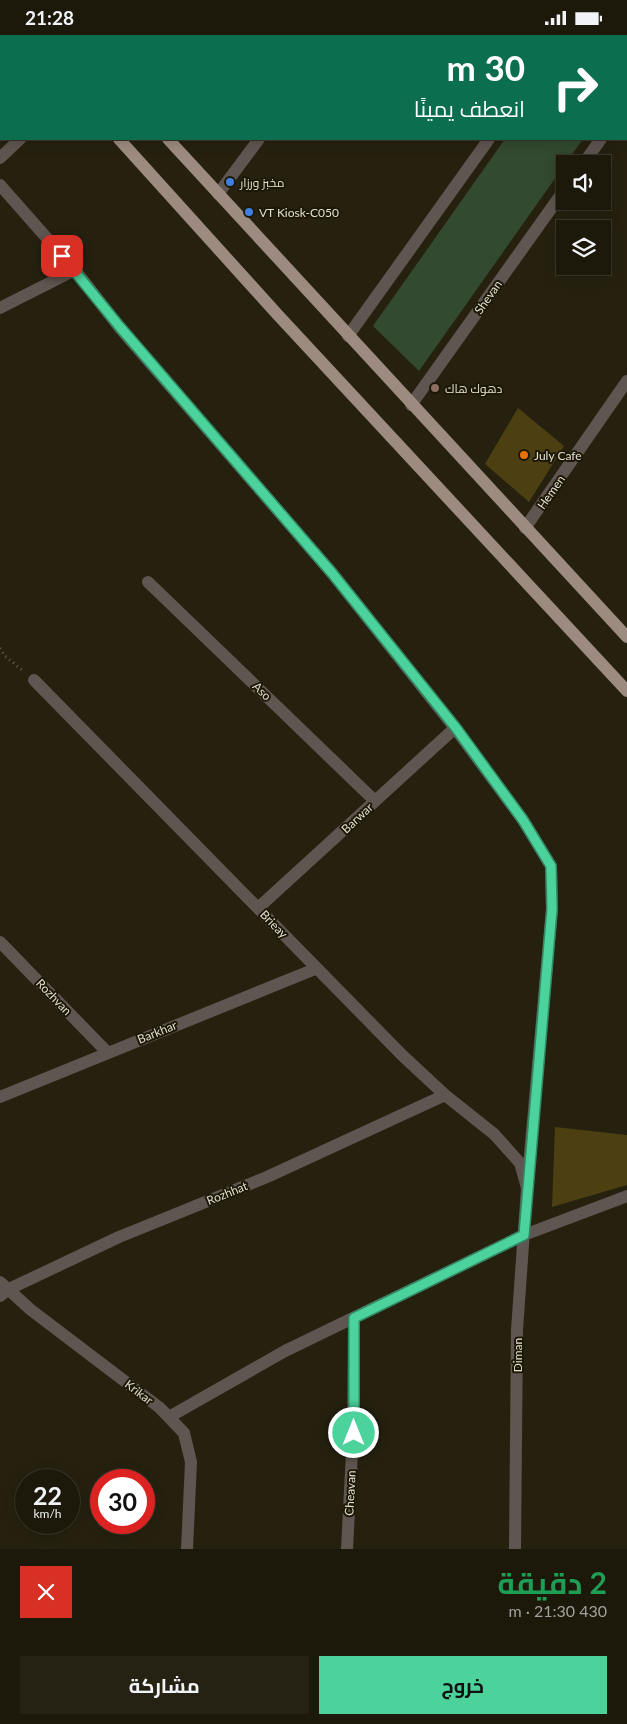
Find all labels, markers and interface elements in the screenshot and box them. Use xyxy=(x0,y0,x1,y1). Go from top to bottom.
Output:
text: 21:28 xyxy=(25,6,74,29)
text: 30 m xyxy=(447,46,525,88)
icon: right xyxy=(543,55,608,120)
text: انعطف يمينًا xyxy=(414,95,525,122)
map controls xyxy=(556,155,611,275)
button: sound xyxy=(556,155,611,210)
place label: مخبز ورزار xyxy=(239,175,284,190)
marker: مخبز ورزار xyxy=(224,176,236,188)
place label: VT Kiosk-C050 xyxy=(259,205,339,220)
marker: VT Kiosk-C050 xyxy=(243,206,255,218)
button: layers xyxy=(556,220,611,275)
pin xyxy=(41,235,83,277)
icon: arrive xyxy=(48,242,76,270)
street label: Shevan xyxy=(471,277,505,317)
place label: دهوك هاك xyxy=(445,381,502,396)
marker: دهوك هاك xyxy=(429,382,441,394)
place label: July Cafe xyxy=(534,448,582,463)
marker: July Cafe xyxy=(518,449,530,461)
street label: Hemen xyxy=(534,472,568,512)
street label: Aso xyxy=(250,679,275,704)
street label: Barwar xyxy=(338,799,376,836)
street label: Brieay xyxy=(257,907,291,942)
street label: Rozhvan xyxy=(33,976,75,1018)
street label: Barkhar xyxy=(135,1017,179,1047)
street label: Rozhhat xyxy=(204,1178,250,1208)
street label: Diman xyxy=(510,1338,525,1372)
street label: Krikar xyxy=(122,1376,157,1408)
position arrow xyxy=(327,1406,379,1458)
speed limit sign: 30 xyxy=(90,1469,155,1534)
street label: Cheavan xyxy=(341,1470,359,1516)
text: 22 xyxy=(33,1480,62,1510)
text: km/h xyxy=(33,1506,62,1521)
text: 2 دقيقة xyxy=(497,1564,607,1600)
button: close xyxy=(20,1566,72,1618)
text: 430 m · 21:30 xyxy=(508,1601,607,1620)
button: مشاركة xyxy=(20,1656,309,1714)
button: خروج xyxy=(319,1656,607,1714)

